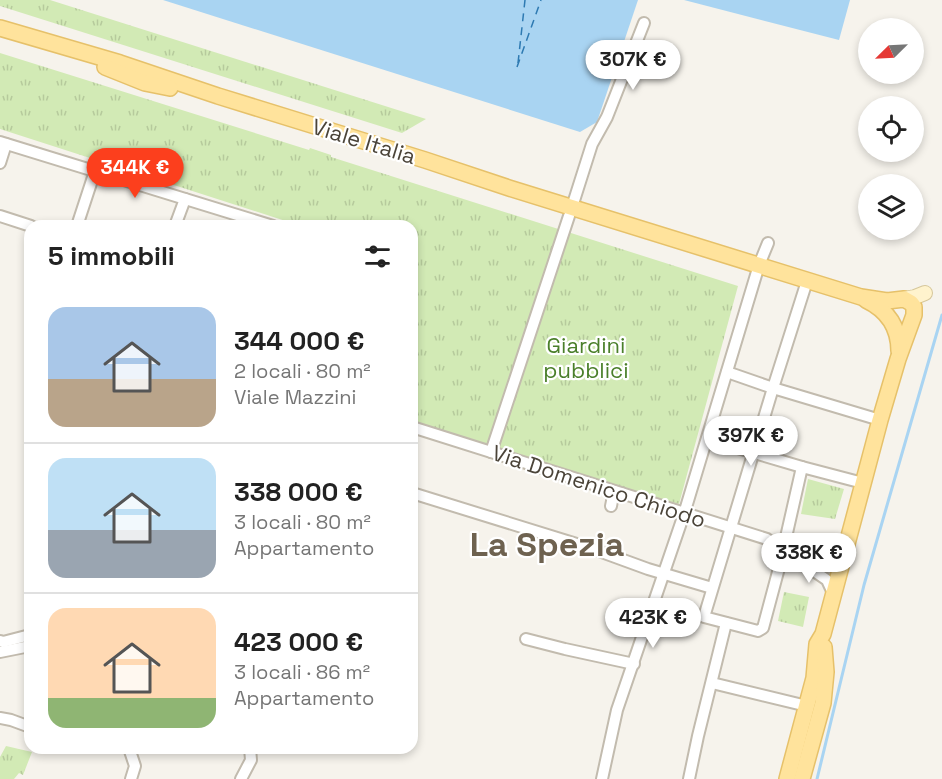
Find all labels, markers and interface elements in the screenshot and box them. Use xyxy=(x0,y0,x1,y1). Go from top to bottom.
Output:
north arrow xyxy=(858,18,924,84)
map controls xyxy=(858,18,924,240)
pin: 307K € xyxy=(584,40,682,91)
text: 307K € xyxy=(600,46,666,72)
button: locate xyxy=(858,96,924,162)
street label: Viale Italia xyxy=(309,112,420,170)
pin: 344K € xyxy=(86,148,184,199)
text: 344K € xyxy=(101,154,169,180)
button: layers xyxy=(858,174,924,240)
text: 5 immobili xyxy=(48,239,175,273)
icon: filters xyxy=(361,240,394,273)
text: 344 000 € xyxy=(234,324,364,358)
icon: home xyxy=(96,331,168,403)
park label: Giardini pubblici xyxy=(543,331,629,384)
text: 2 locali · 80 m² xyxy=(234,358,371,384)
text: Viale Mazzini xyxy=(234,384,356,410)
pin: 397K € xyxy=(702,416,800,467)
text: 397K € xyxy=(718,422,784,448)
street label: Via Domenico Chiodo xyxy=(489,438,709,534)
text: 338 000 € xyxy=(234,475,363,509)
icon: home xyxy=(96,482,168,554)
text: 3 locali · 80 m² xyxy=(234,509,371,535)
district label: La Spezia xyxy=(470,523,624,566)
pin: 338K € xyxy=(760,533,858,584)
text: Appartamento xyxy=(234,535,374,561)
text: 338K € xyxy=(775,539,843,565)
pin: 423K € xyxy=(604,598,702,649)
text: 423K € xyxy=(619,604,687,630)
text: 423 000 € xyxy=(234,625,363,659)
icon: home xyxy=(96,632,168,704)
text: 3 locali · 86 m² xyxy=(234,659,370,685)
text: Appartamento xyxy=(234,685,374,711)

